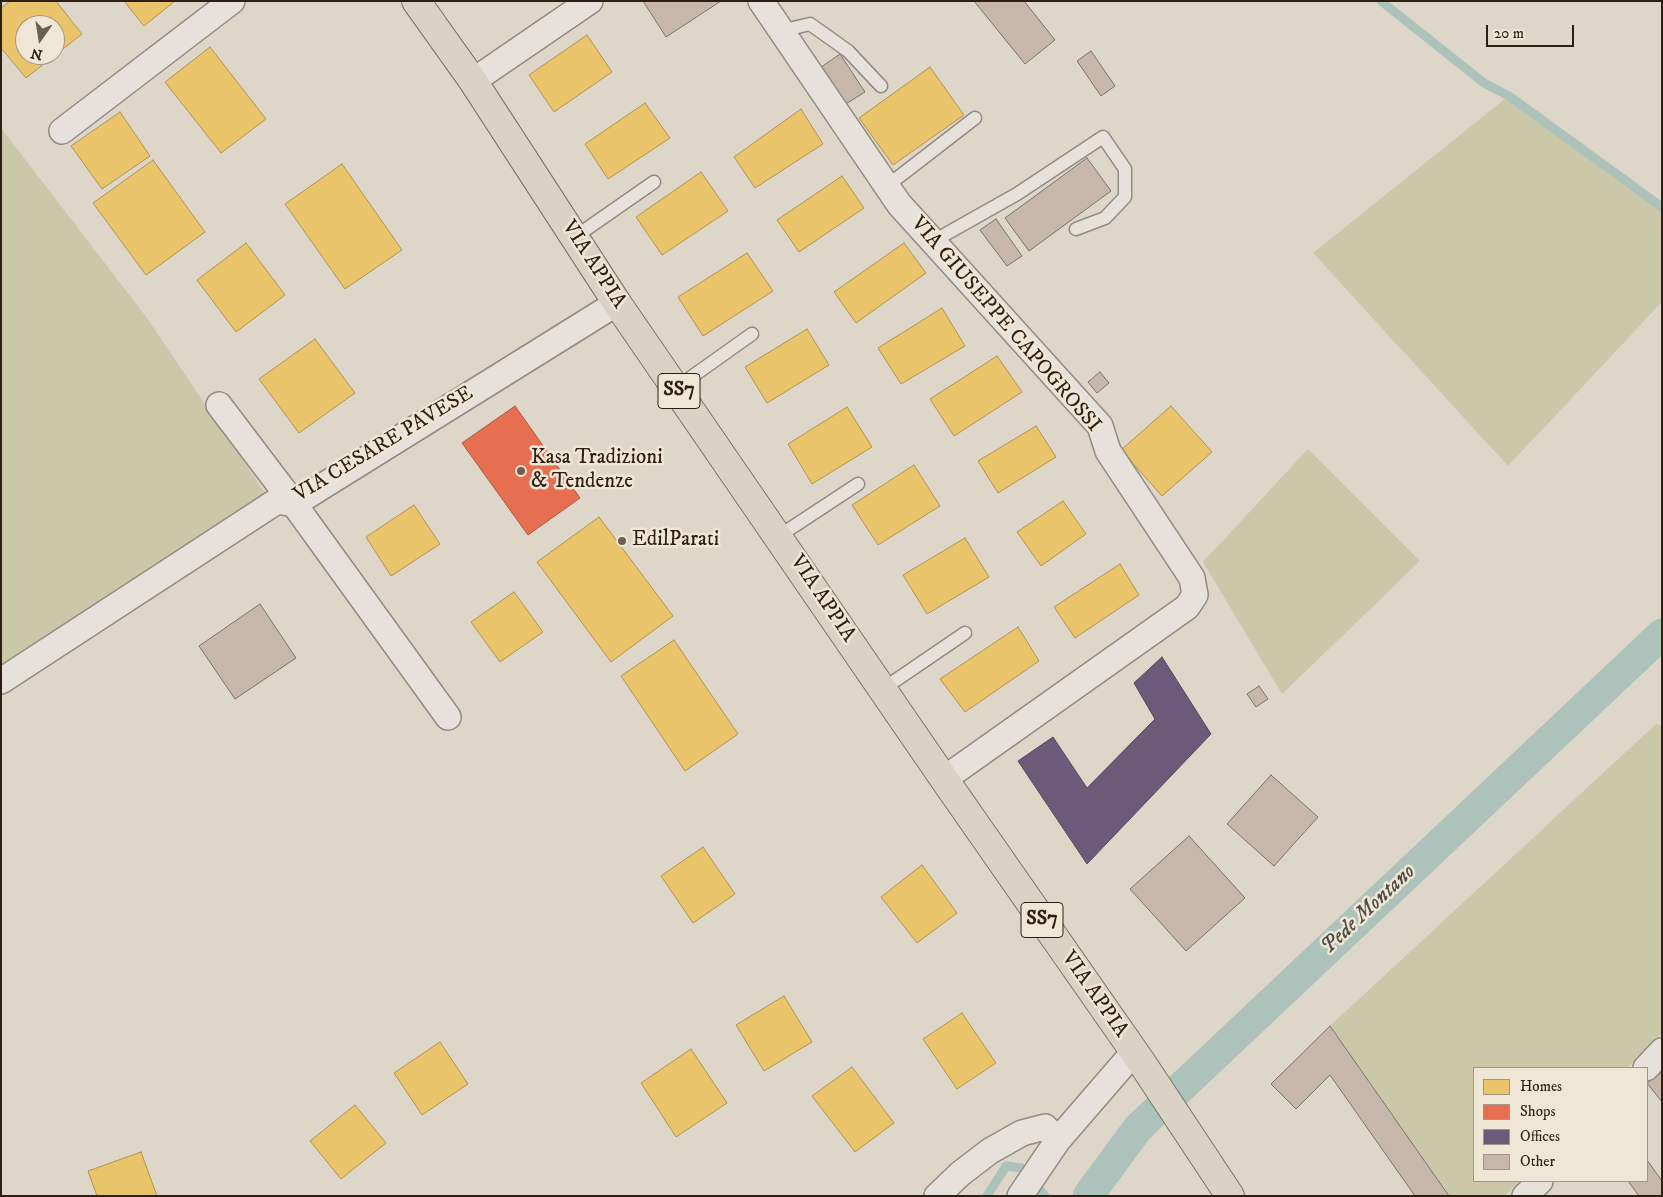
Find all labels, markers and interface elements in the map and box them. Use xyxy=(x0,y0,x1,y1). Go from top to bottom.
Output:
north arrow xyxy=(15,15,65,65)
scale bar xyxy=(1488,15,1576,47)
text: 20 m xyxy=(1494,24,1524,43)
text: N xyxy=(29,44,44,64)
street label: VIA GIUSEPPE CAPOGROSSI xyxy=(904,212,1106,438)
street label: VIA APPIA xyxy=(555,216,631,314)
road number: SS7 xyxy=(658,374,700,408)
street label: VIA CESARE PAVESE xyxy=(290,381,478,509)
place label: Kasa Tradizioni & Tendenze xyxy=(531,446,663,496)
marker: Kasa Tradizioni & Tendenze xyxy=(515,465,527,477)
place label: EdilParati xyxy=(632,528,719,554)
marker: EdilParati xyxy=(616,535,628,547)
street label: VIA APPIA xyxy=(784,551,860,647)
water label: Pede Montano xyxy=(1316,860,1422,960)
road number: SS7 xyxy=(1021,902,1063,938)
street label: VIA APPIA xyxy=(1055,947,1133,1043)
legend xyxy=(1473,1067,1648,1182)
text: Homes xyxy=(1520,1077,1562,1096)
text: Shops xyxy=(1520,1102,1556,1121)
text: Offices xyxy=(1520,1127,1560,1146)
text: Other xyxy=(1520,1152,1555,1171)

